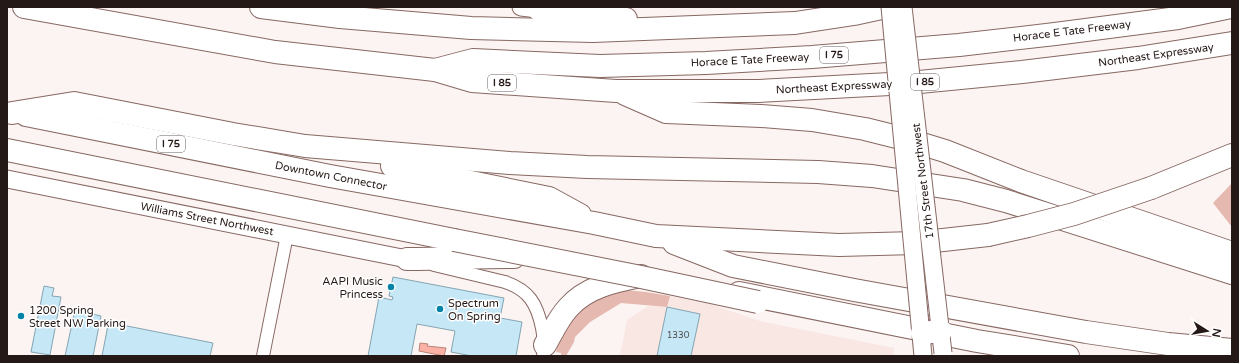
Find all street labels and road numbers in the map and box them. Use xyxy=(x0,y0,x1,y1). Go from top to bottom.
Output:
street label: Horace E Tate Freeway xyxy=(1012,17,1132,45)
street label: Northeast Expressway xyxy=(1097,40,1215,70)
road number: I 75 xyxy=(820,47,848,63)
street label: Horace E Tate Freeway xyxy=(690,50,810,70)
road number: I 85 xyxy=(911,74,939,90)
road number: I 85 xyxy=(488,75,516,91)
street label: Northeast Expressway xyxy=(775,77,893,97)
street label: 17th Street Northwest xyxy=(909,122,937,240)
road number: I 75 xyxy=(157,136,185,152)
street label: Downtown Connector xyxy=(274,159,389,193)
street label: Williams Street Northwest xyxy=(139,200,275,238)

